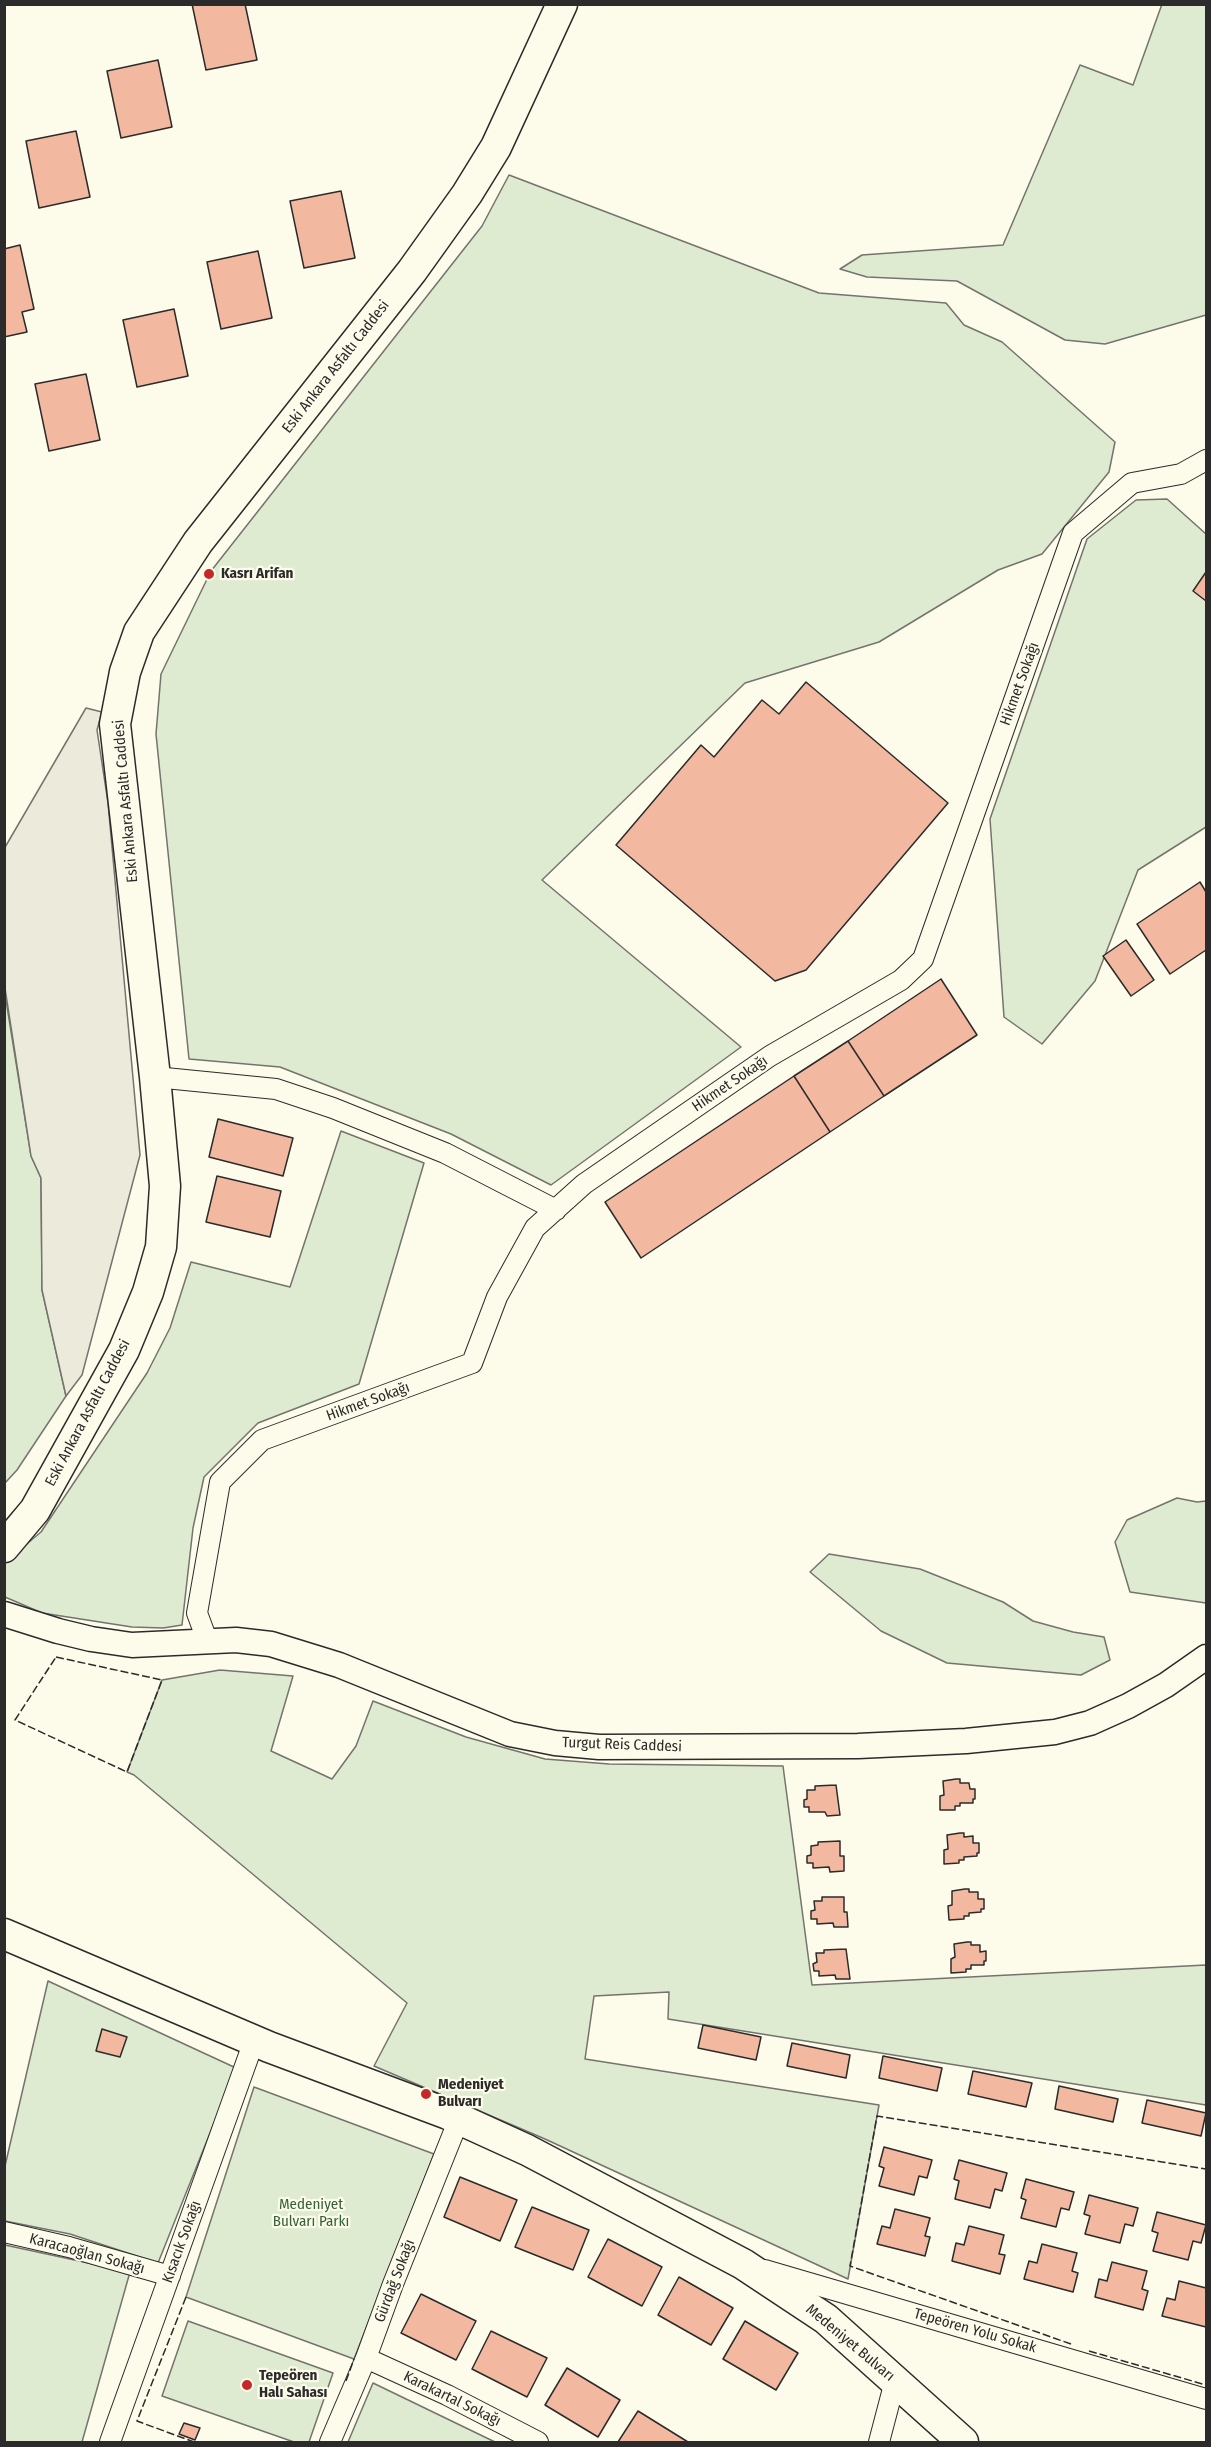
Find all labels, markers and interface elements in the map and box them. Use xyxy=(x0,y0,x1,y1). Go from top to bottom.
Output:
street label: Eski Ankara Asfaltı Caddesi xyxy=(279,297,393,437)
place label: Kasrı Arifan xyxy=(221,565,293,583)
marker: Kasrı Arifan xyxy=(202,567,216,581)
street label: Hikmet Sokağı xyxy=(997,640,1043,728)
street label: Eski Ankara Asfaltı Caddesi xyxy=(110,719,142,883)
street label: Hikmet Sokağı xyxy=(689,1052,771,1116)
street label: Eski Ankara Asfaltı Caddesi xyxy=(42,1337,134,1489)
street label: Hikmet Sokağı xyxy=(324,1379,412,1425)
street label: Turgut Reis Caddesi xyxy=(562,1734,682,1756)
place label: Medeniyet Bulvarı xyxy=(438,2076,504,2111)
marker: Medeniyet Bulvarı xyxy=(419,2087,433,2101)
park label: Medeniyet Bulvarı Parkı xyxy=(273,2196,349,2231)
street label: Kısacık Sokağı xyxy=(159,2198,205,2286)
street label: Karacaoğlan Sokağı xyxy=(27,2230,147,2278)
street label: Gürdağ Sokağı xyxy=(371,2237,419,2325)
street label: Medeniyet Bulvarı xyxy=(802,2301,898,2385)
street label: Tepeören Yolu Sokak xyxy=(912,2305,1038,2357)
place label: Tepeören Halı Sahası xyxy=(259,2367,327,2402)
street label: Karakartal Sokağı xyxy=(400,2368,504,2430)
marker: Tepeören Halı Sahası xyxy=(240,2378,254,2392)

